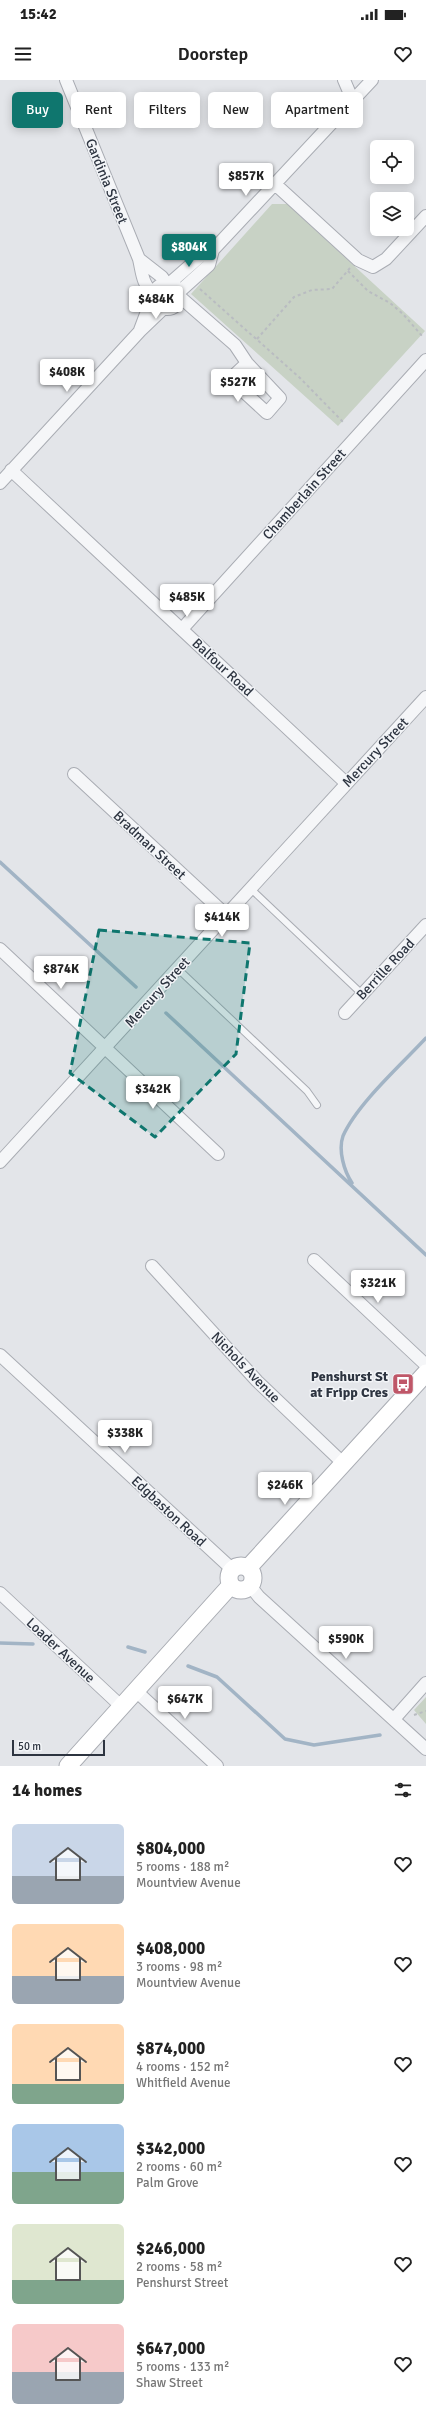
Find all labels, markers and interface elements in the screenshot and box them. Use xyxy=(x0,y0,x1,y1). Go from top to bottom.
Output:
text: 15:42 xyxy=(20,5,57,23)
icon: menu xyxy=(12,43,34,65)
text: Doorstep xyxy=(178,43,248,65)
icon: heart xyxy=(392,43,414,65)
chip: Buy xyxy=(12,92,63,128)
chip: Rent xyxy=(71,92,126,128)
chip: Filters xyxy=(134,92,200,128)
chip: New xyxy=(208,92,263,128)
chip: Apartment xyxy=(271,92,363,128)
street label: Gardinia Street xyxy=(82,136,131,226)
map controls xyxy=(370,140,414,236)
button: locate xyxy=(370,140,414,184)
pin: $857K xyxy=(218,163,274,197)
text: $857K xyxy=(228,168,264,184)
button: layers xyxy=(370,192,414,236)
pin: $804K xyxy=(161,234,217,268)
text: $804K xyxy=(171,239,207,255)
pin: $484K xyxy=(128,286,184,320)
text: $484K xyxy=(138,291,174,307)
pin: $408K xyxy=(39,359,95,393)
text: $408K xyxy=(49,364,85,380)
pin: $527K xyxy=(210,369,266,403)
text: $527K xyxy=(220,374,256,390)
street label: Chamberlain Street xyxy=(259,445,350,543)
pin: $485K xyxy=(159,584,215,618)
text: $485K xyxy=(169,589,205,605)
street label: Balfour Road xyxy=(189,635,257,700)
street label: Mercury Street xyxy=(339,714,412,791)
street label: Bradman Street xyxy=(110,807,190,883)
pin: $414K xyxy=(194,904,250,938)
text: $414K xyxy=(204,909,240,925)
street label: Berrille Road xyxy=(353,935,418,1004)
street label: Mercury Street xyxy=(121,953,194,1031)
pin: $874K xyxy=(33,956,89,990)
text: $874K xyxy=(43,961,79,977)
pin: $342K xyxy=(125,1076,181,1110)
text: $342K xyxy=(135,1081,171,1097)
pin: $321K xyxy=(350,1270,406,1304)
text: $321K xyxy=(360,1275,396,1291)
street label: Nichols Avenue xyxy=(208,1328,284,1406)
place label: Penshurst St at Fripp Cres xyxy=(310,1368,389,1401)
bus stop icon: Penshurst St at Fripp Cres xyxy=(390,1371,416,1397)
pin: $338K xyxy=(97,1420,153,1454)
text: $338K xyxy=(107,1425,143,1441)
street label: Edgbaston Road xyxy=(128,1472,210,1550)
pin: $246K xyxy=(257,1472,313,1506)
text: $246K xyxy=(267,1477,303,1493)
street label: Loader Avenue xyxy=(23,1614,99,1686)
pin: $590K xyxy=(318,1626,374,1660)
text: $590K xyxy=(328,1631,364,1647)
pin: $647K xyxy=(157,1686,213,1720)
text: $647K xyxy=(167,1691,203,1707)
scale bar xyxy=(12,1738,105,1757)
text: 50 m xyxy=(18,1740,41,1753)
icon: filters xyxy=(392,1779,414,1801)
text: 14 homes xyxy=(12,1780,82,1801)
text: $804,000 xyxy=(136,1838,205,1859)
icon: home xyxy=(44,1840,92,1888)
icon: heart xyxy=(392,1853,414,1875)
text: 5 rooms · 188 m² xyxy=(136,1859,229,1875)
text: Mountview Avenue xyxy=(136,1875,241,1891)
text: $408,000 xyxy=(136,1938,205,1959)
icon: home xyxy=(44,1940,92,1988)
icon: heart xyxy=(392,1953,414,1975)
text: 3 rooms · 98 m² xyxy=(136,1959,222,1975)
text: Mountview Avenue xyxy=(136,1975,241,1991)
text: $874,000 xyxy=(136,2038,205,2059)
icon: home xyxy=(44,2040,92,2088)
icon: heart xyxy=(392,2053,414,2075)
text: 4 rooms · 152 m² xyxy=(136,2059,229,2075)
text: Whitfield Avenue xyxy=(136,2075,231,2091)
text: $342,000 xyxy=(136,2138,205,2159)
icon: home xyxy=(44,2140,92,2188)
icon: heart xyxy=(392,2153,414,2175)
text: 2 rooms · 60 m² xyxy=(136,2159,222,2175)
text: Palm Grove xyxy=(136,2175,199,2191)
text: $246,000 xyxy=(136,2238,205,2259)
icon: home xyxy=(44,2240,92,2288)
icon: heart xyxy=(392,2253,414,2275)
text: 2 rooms · 58 m² xyxy=(136,2259,222,2275)
text: Penshurst Street xyxy=(136,2275,228,2291)
text: $647,000 xyxy=(136,2338,205,2359)
icon: home xyxy=(44,2340,92,2388)
icon: heart xyxy=(392,2353,414,2375)
text: 5 rooms · 133 m² xyxy=(136,2359,229,2375)
text: Shaw Street xyxy=(136,2375,203,2391)

